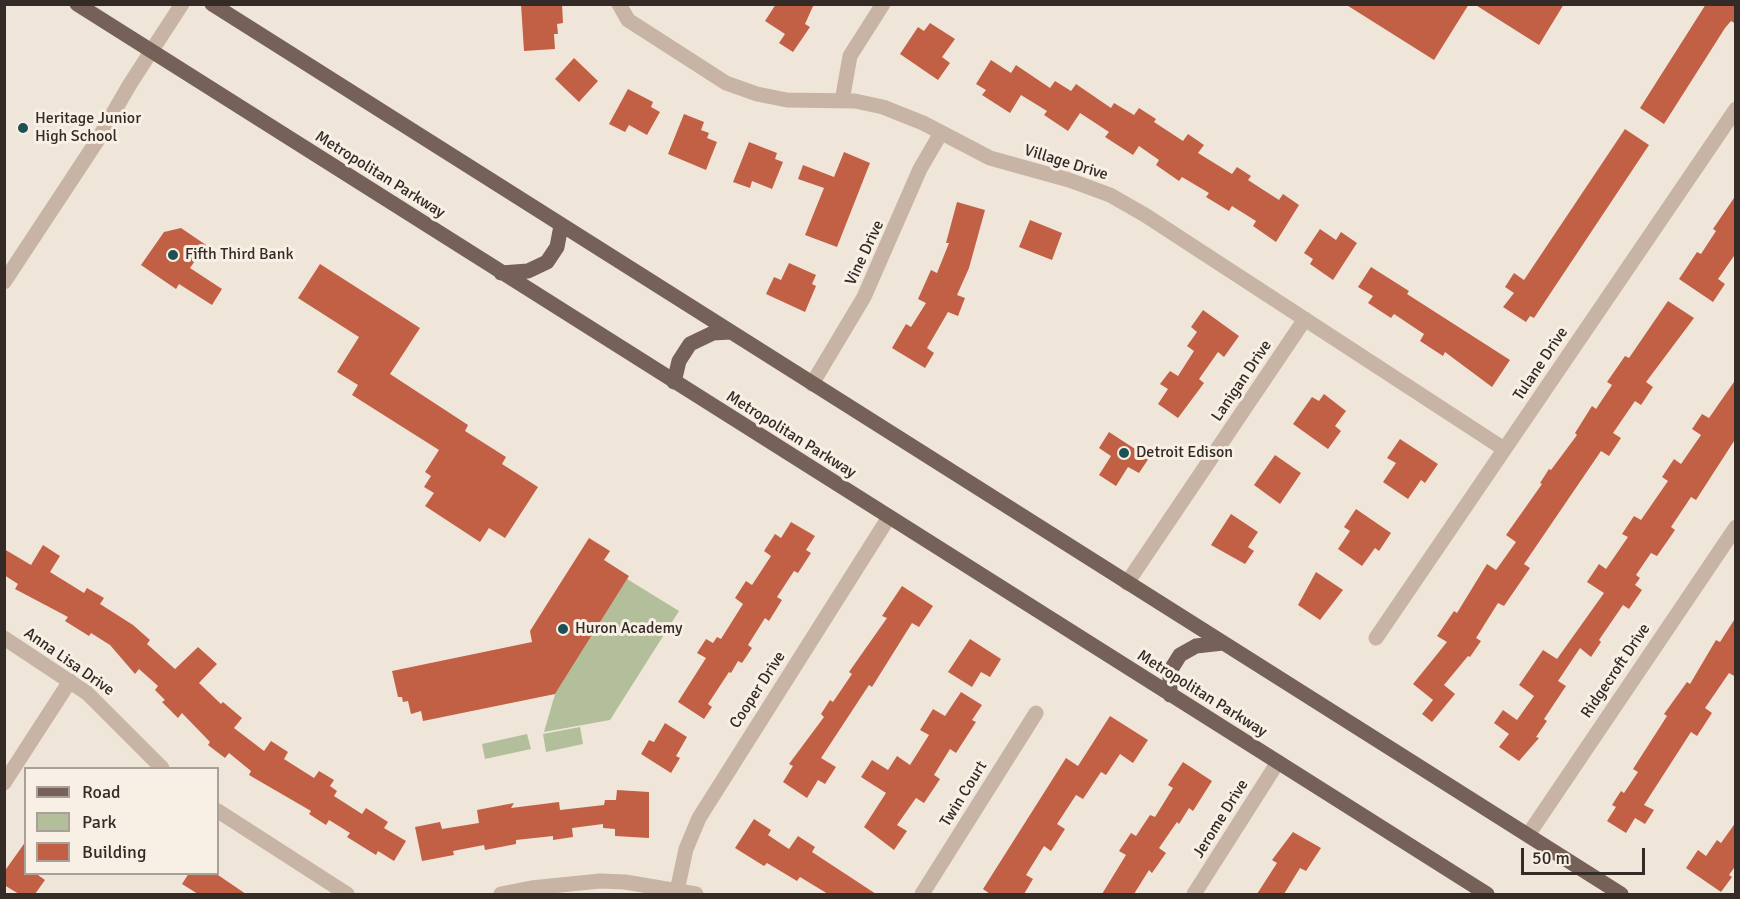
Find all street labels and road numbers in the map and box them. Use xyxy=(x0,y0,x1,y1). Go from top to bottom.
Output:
street label: Metropolitan Parkway xyxy=(311,127,449,223)
street label: Village Drive xyxy=(1022,141,1110,185)
street label: Vine Drive xyxy=(842,217,888,289)
street label: Tulane Drive xyxy=(1510,324,1572,404)
street label: Lanigan Drive xyxy=(1208,337,1276,425)
street label: Metropolitan Parkway xyxy=(722,387,860,483)
street label: Ridgecroft Drive xyxy=(1577,620,1655,722)
street label: Anna Lisa Drive xyxy=(20,624,118,700)
street label: Metropolitan Parkway xyxy=(1133,646,1271,742)
street label: Cooper Drive xyxy=(726,648,790,732)
street label: Twin Court xyxy=(936,758,992,830)
street label: Jerome Drive xyxy=(1189,776,1253,862)

